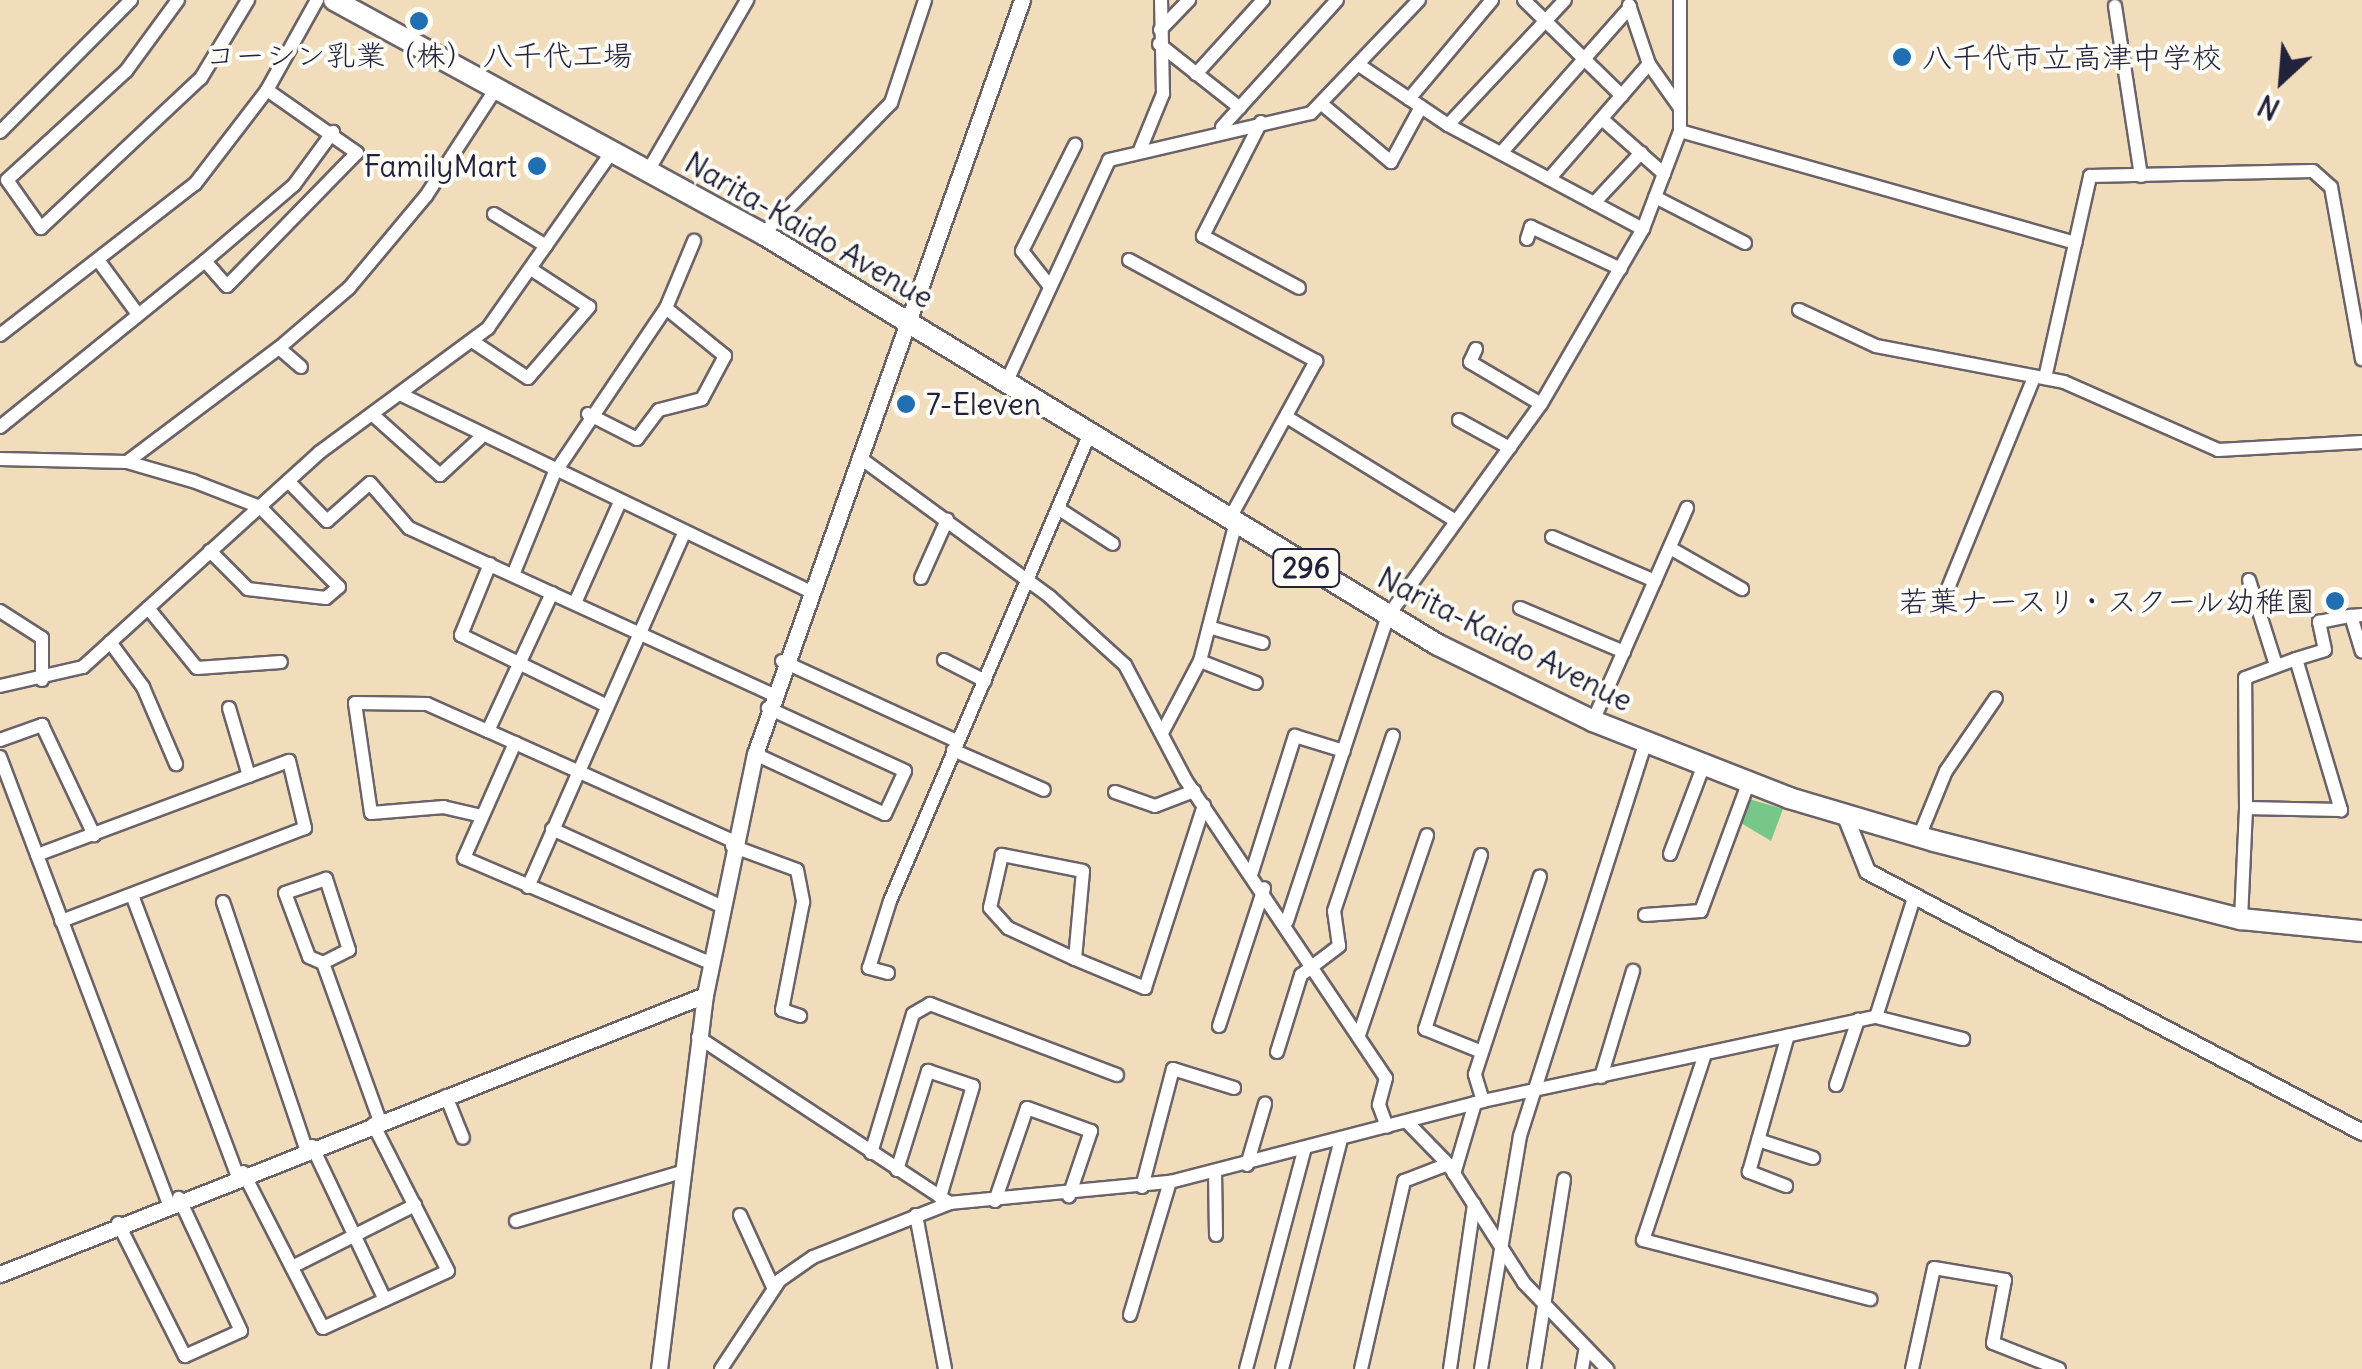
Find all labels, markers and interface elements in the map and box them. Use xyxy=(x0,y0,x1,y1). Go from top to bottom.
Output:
marker: コーシン乳業（株） 八千代工場 xyxy=(408,10,430,32)
north arrow xyxy=(2232,30,2332,130)
place label: コーシン乳業（株） 八千代工場 xyxy=(205,37,633,73)
place label: 八千代市立高津中学校 xyxy=(1922,39,2222,75)
marker: 八千代市立高津中学校 xyxy=(1891,46,1913,68)
text: N xyxy=(2252,87,2285,127)
street label: Narita-Kaido Avenue xyxy=(679,144,939,316)
place label: FamilyMart xyxy=(364,148,517,184)
marker: FamilyMart xyxy=(526,155,548,177)
place label: 7-Eleven xyxy=(926,386,1041,422)
marker: 7-Eleven xyxy=(895,393,917,415)
road number: 296 xyxy=(1271,545,1341,591)
street label: Narita-Kaido Avenue xyxy=(1372,559,1638,719)
place label: 若葉ナースリ・スクール幼稚園 xyxy=(1895,583,2315,619)
marker: 若葉ナースリ・スクール幼稚園 xyxy=(2324,590,2346,612)

